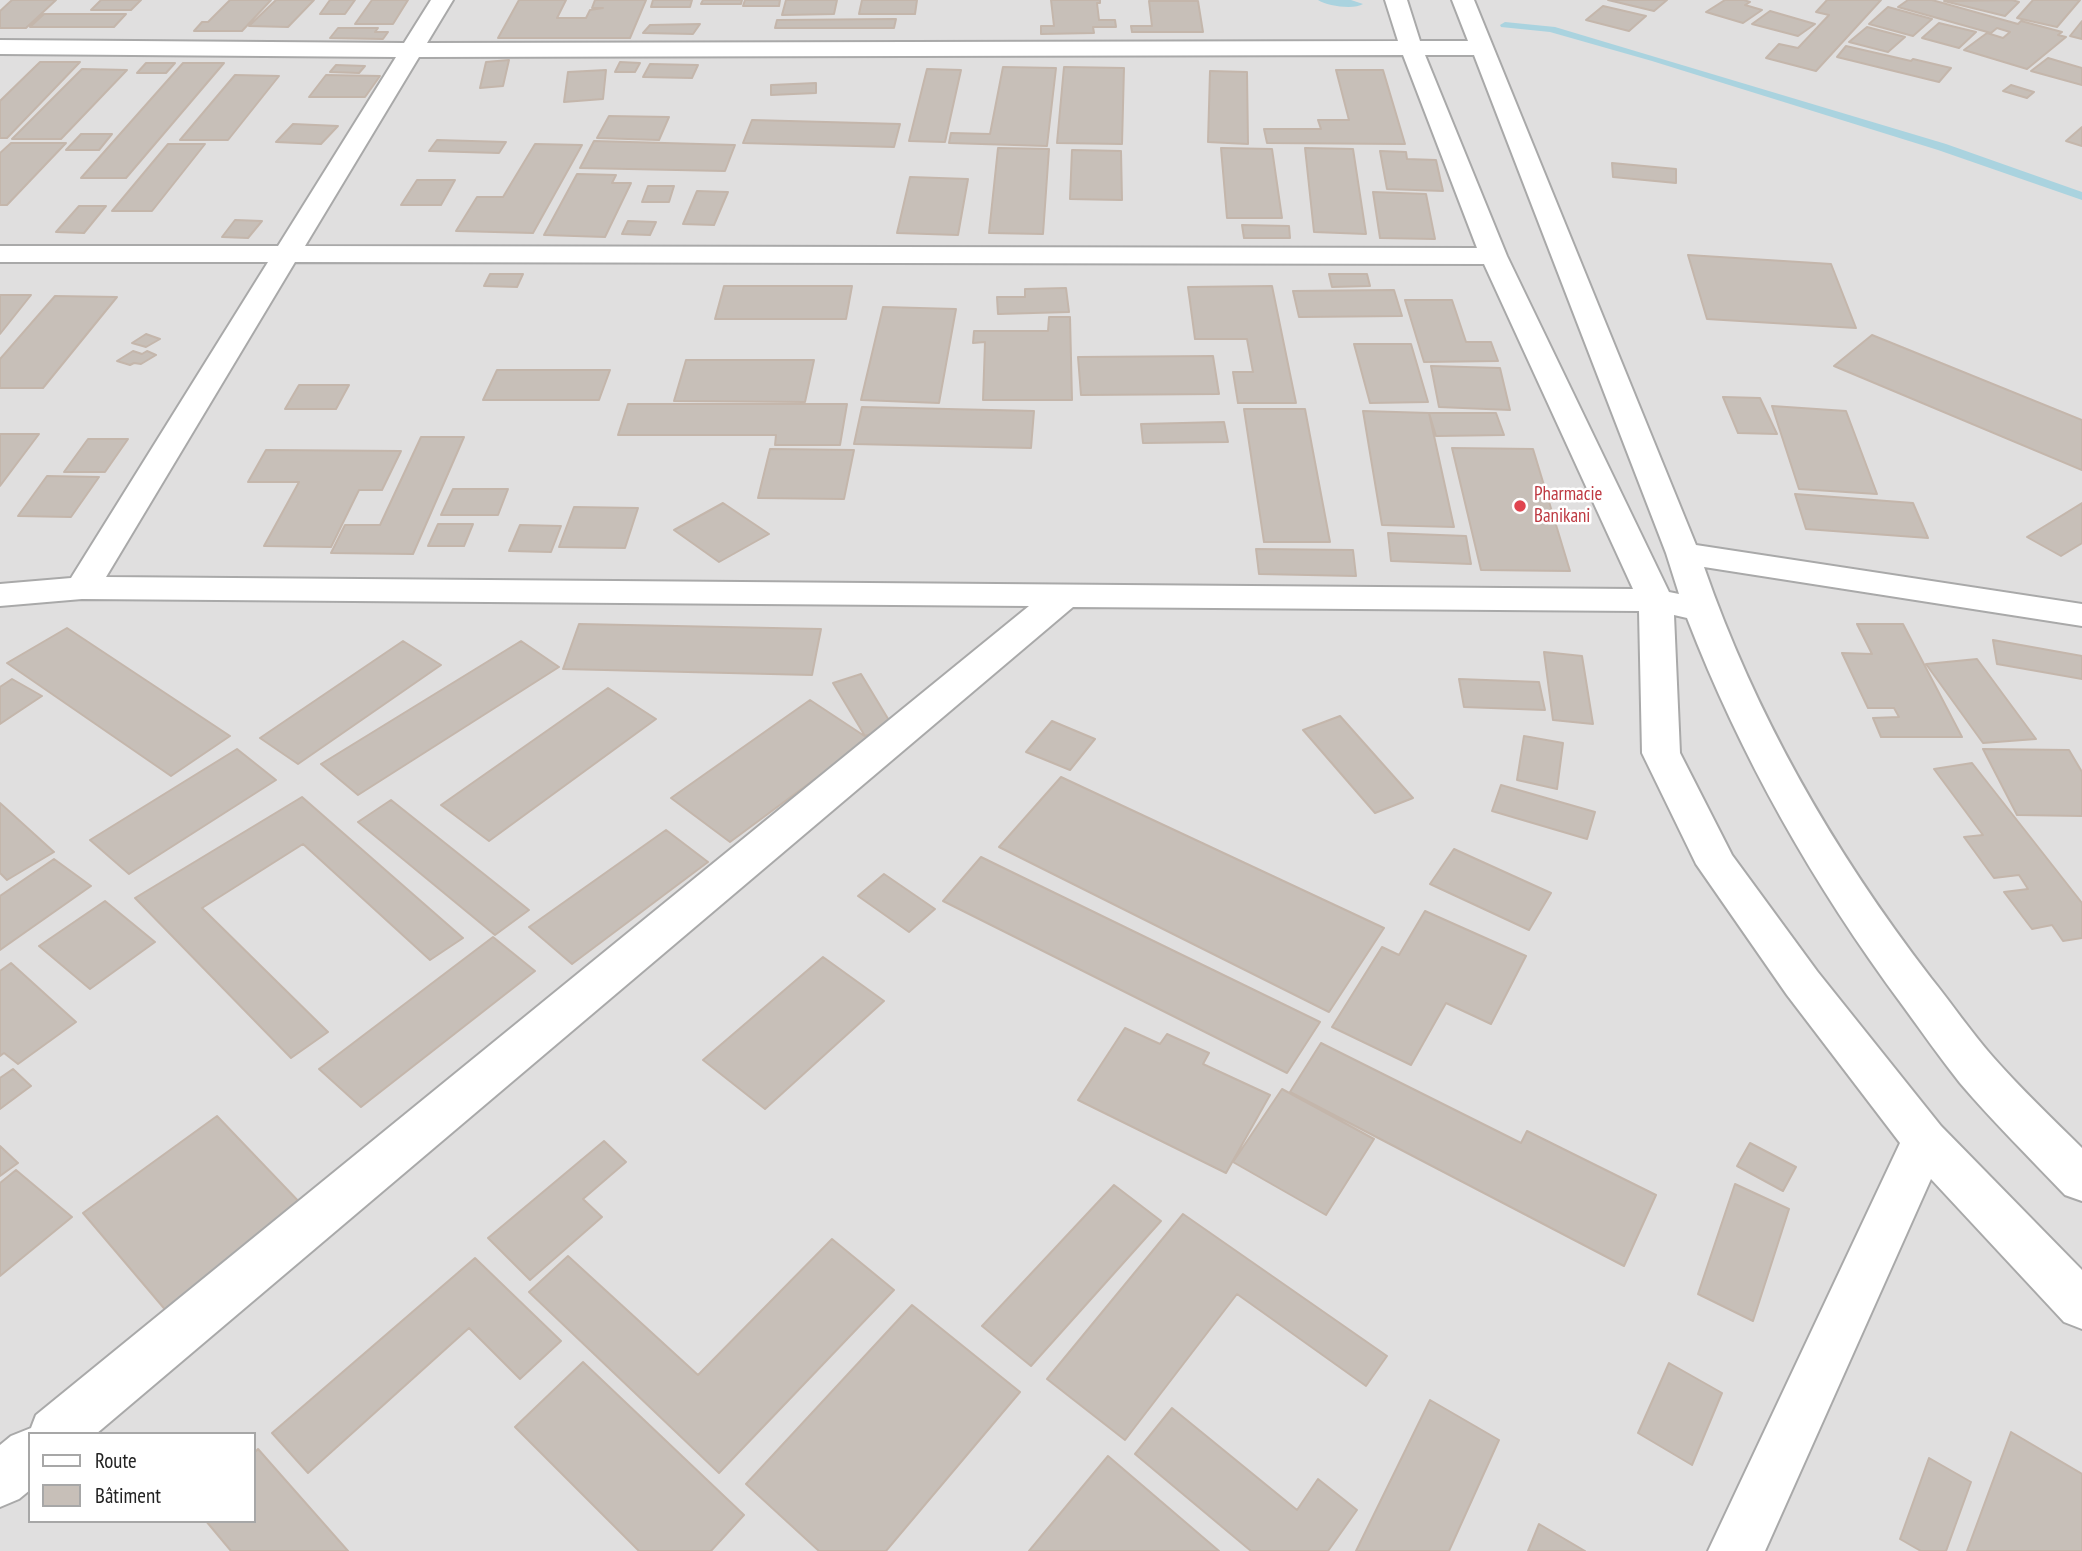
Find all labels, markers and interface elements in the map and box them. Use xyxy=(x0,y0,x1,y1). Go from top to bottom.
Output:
place label: Pharmacie Banikani xyxy=(1534,484,1602,528)
marker: Pharmacie Banikani xyxy=(1512,498,1528,514)
legend xyxy=(28,1432,256,1523)
text: Route xyxy=(95,1447,137,1474)
text: Bâtiment xyxy=(95,1482,161,1509)

